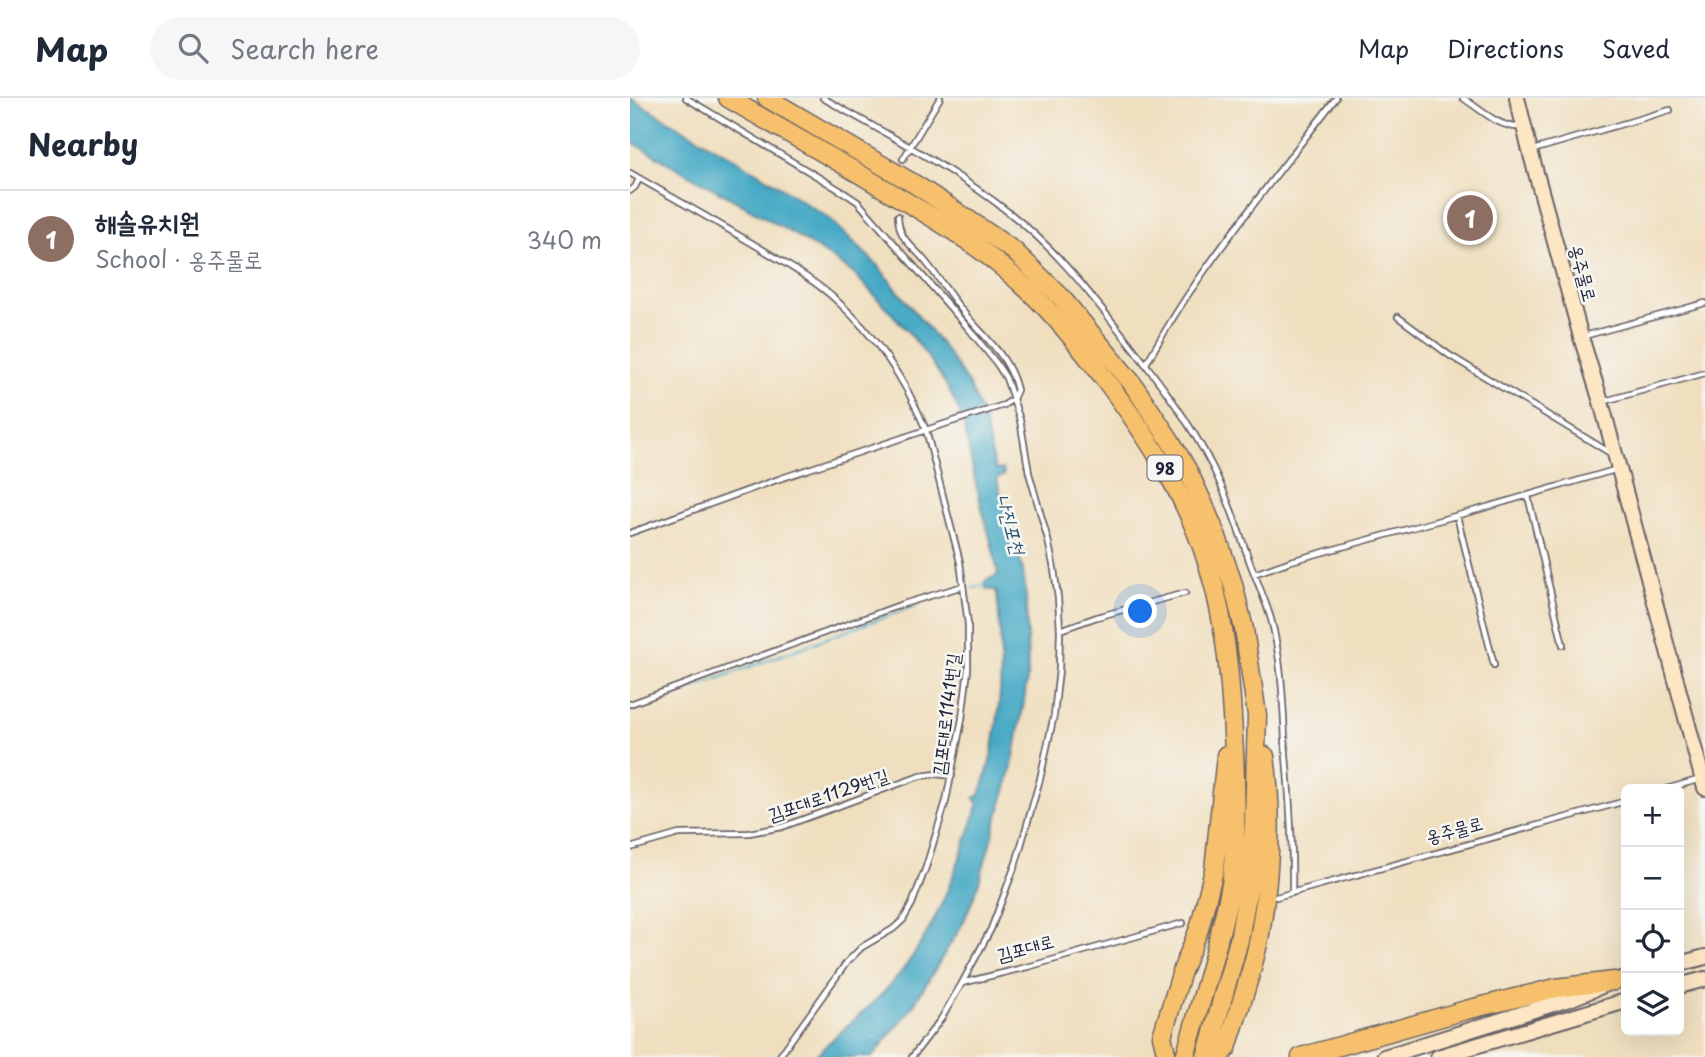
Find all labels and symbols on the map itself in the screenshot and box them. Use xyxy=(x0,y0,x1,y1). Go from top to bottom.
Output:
pin: 1 xyxy=(1447,192,1493,244)
street label: 옹주물로 xyxy=(1563,242,1605,304)
road number: 98 xyxy=(1148,456,1182,480)
water label: 나진포천 xyxy=(991,491,1034,559)
your location xyxy=(1123,594,1157,628)
street label: 김포대로1141번길 xyxy=(924,651,966,777)
street label: 김포대로1129번길 xyxy=(764,761,892,827)
street label: 옹주물로 xyxy=(1423,808,1485,850)
street label: 김포대로 xyxy=(994,926,1056,968)

